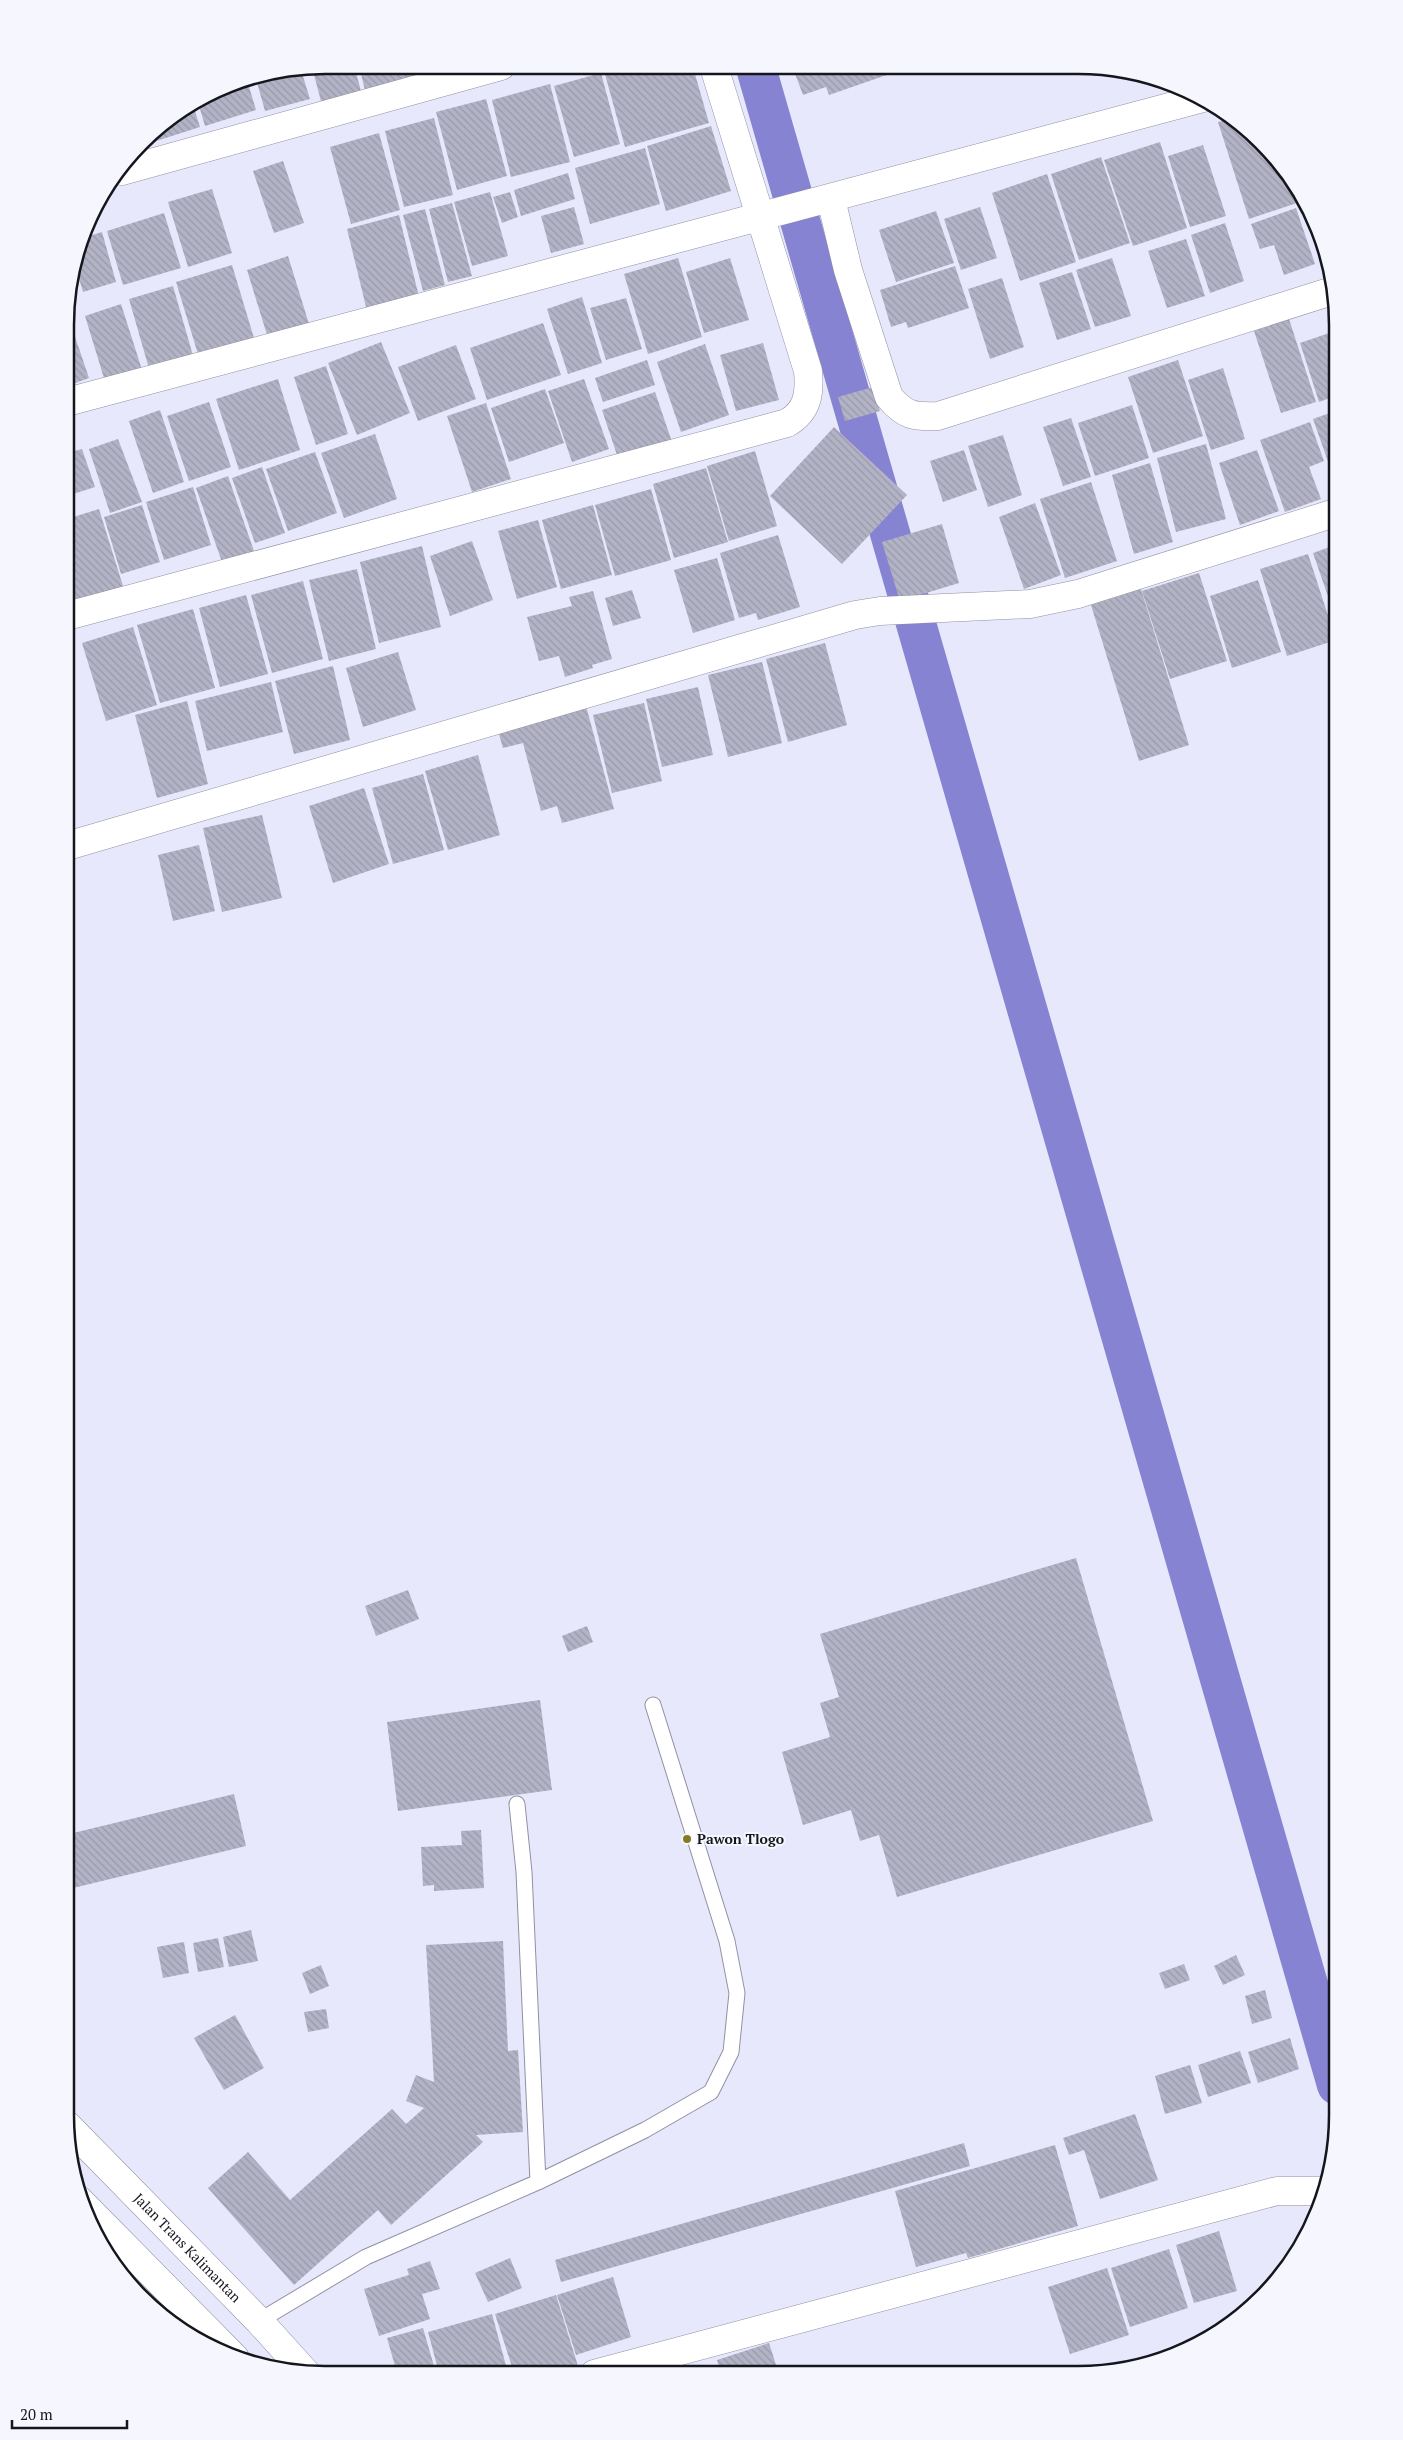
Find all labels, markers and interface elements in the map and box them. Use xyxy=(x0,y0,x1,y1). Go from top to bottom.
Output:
place label: Pawon Tlogo xyxy=(697,1829,784,1848)
marker: Pawon Tlogo xyxy=(681,1833,693,1845)
street label: Jalan Trans Kalimantan xyxy=(130,2189,246,2307)
scale bar xyxy=(12,2398,128,2430)
text: 20 m xyxy=(20,2404,53,2424)

